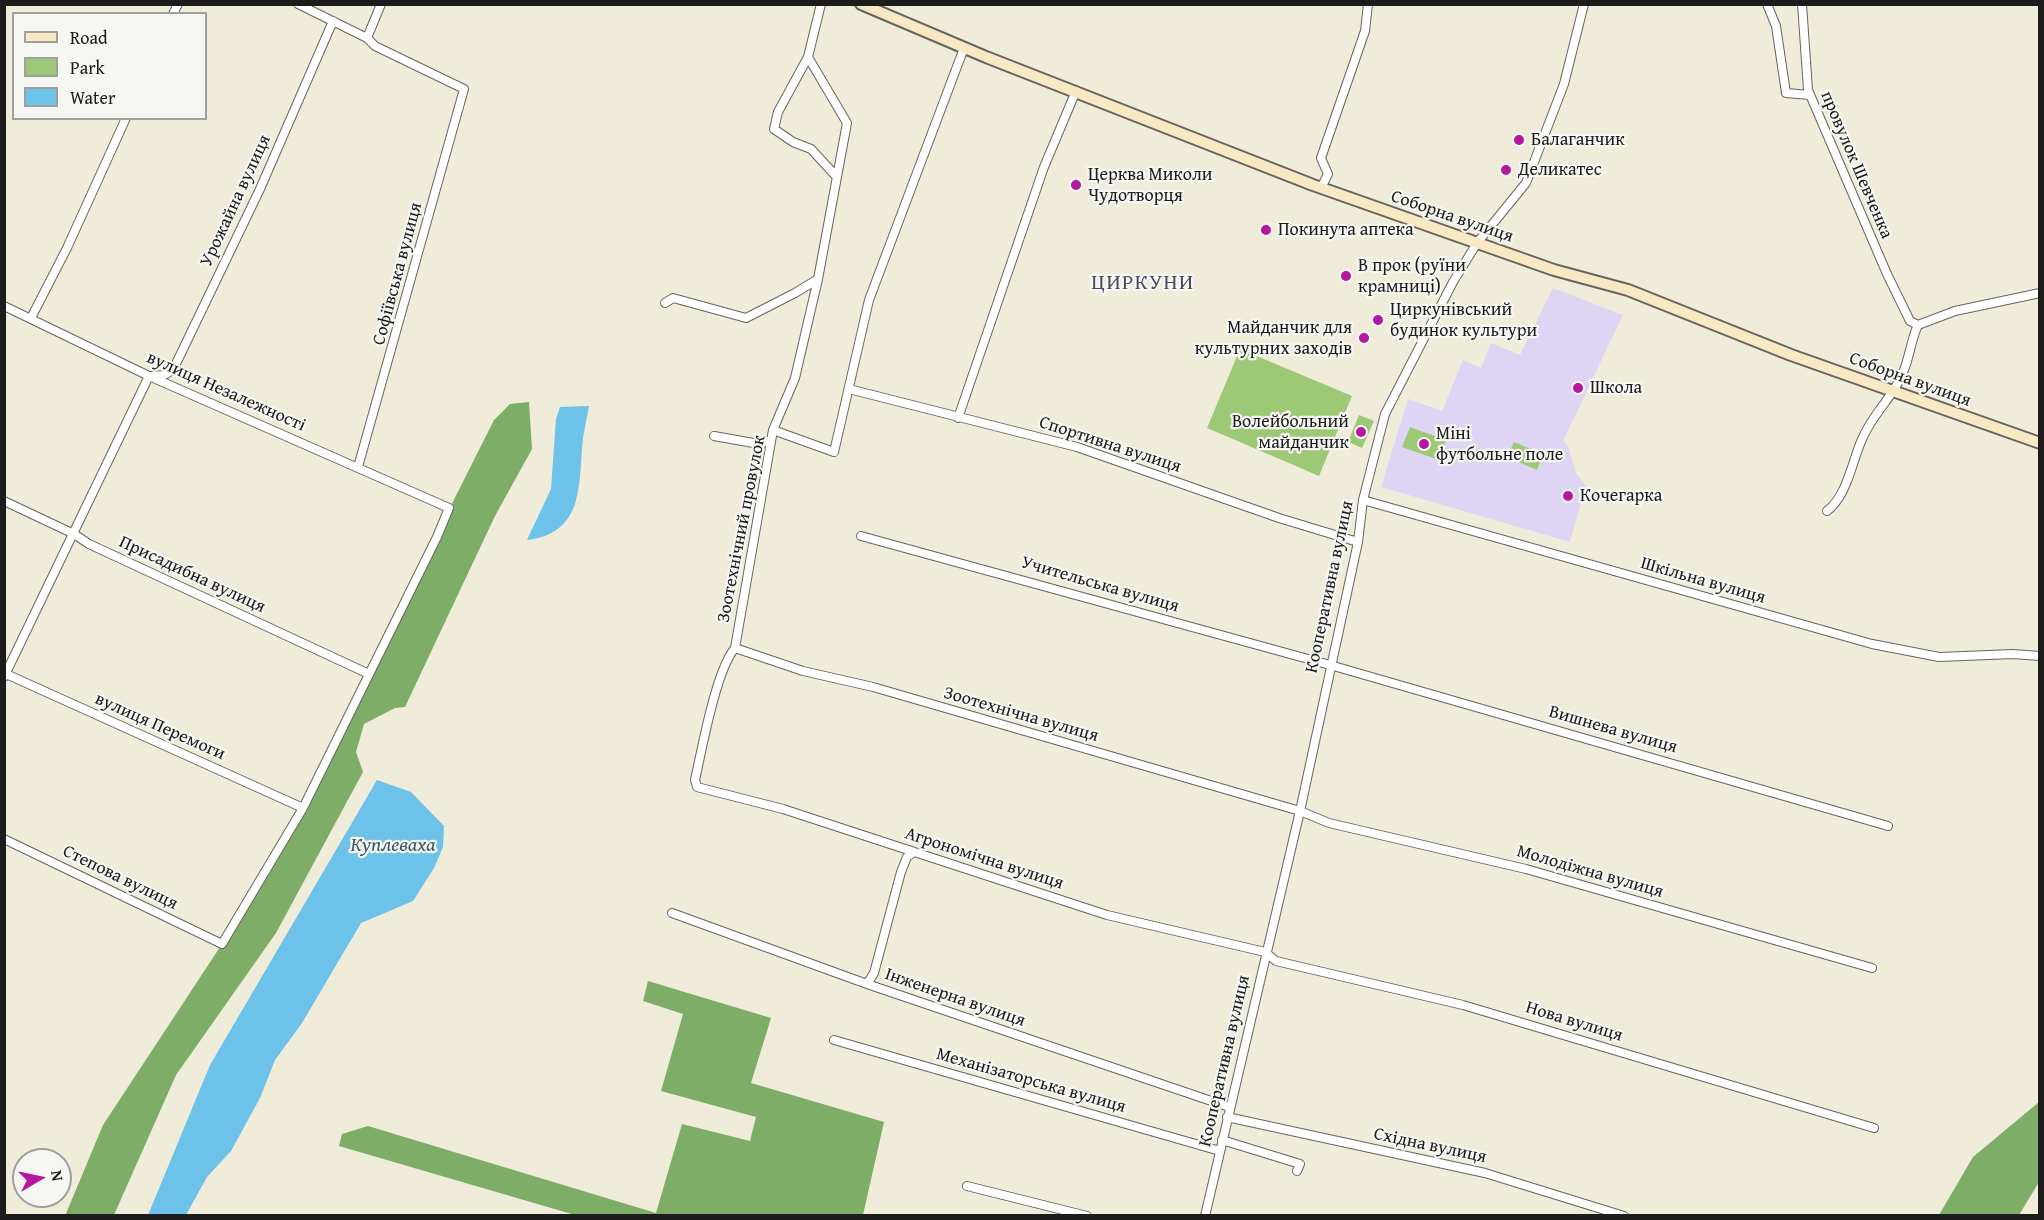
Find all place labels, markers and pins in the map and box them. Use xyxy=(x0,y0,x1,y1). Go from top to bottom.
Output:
place label: Балаганчик xyxy=(1531,129,1625,151)
marker: Балаганчик xyxy=(1512,133,1526,147)
place label: Деликатес xyxy=(1518,159,1602,181)
marker: Деликатес xyxy=(1499,163,1513,177)
place label: Церква Миколи Чудотворця xyxy=(1088,164,1213,207)
marker: Церква Миколи Чудотворця xyxy=(1069,178,1083,192)
place label: Покинута аптека xyxy=(1278,219,1414,241)
marker: Покинута аптека xyxy=(1259,223,1273,237)
place label: В прок (руїни крамниці) xyxy=(1358,255,1466,298)
marker: В прок (руїни крамниці) xyxy=(1339,269,1353,283)
place label: Циркунівський будинок культури xyxy=(1390,299,1537,342)
marker: Циркунівський будинок культури xyxy=(1371,313,1385,327)
place label: Майданчик для культурних заходів xyxy=(1195,317,1352,360)
marker: Майданчик для культурних заходів xyxy=(1357,331,1371,345)
place label: Школа xyxy=(1590,377,1642,399)
marker: Школа xyxy=(1571,381,1585,395)
place label: Волейбольний майданчик xyxy=(1232,411,1349,454)
place label: Міні футбольне поле xyxy=(1436,423,1563,466)
marker: Волейбольний майданчик xyxy=(1354,425,1368,439)
marker: Міні футбольне поле xyxy=(1417,437,1431,451)
place label: Кочегарка xyxy=(1580,485,1662,507)
marker: Кочегарка xyxy=(1561,489,1575,503)

